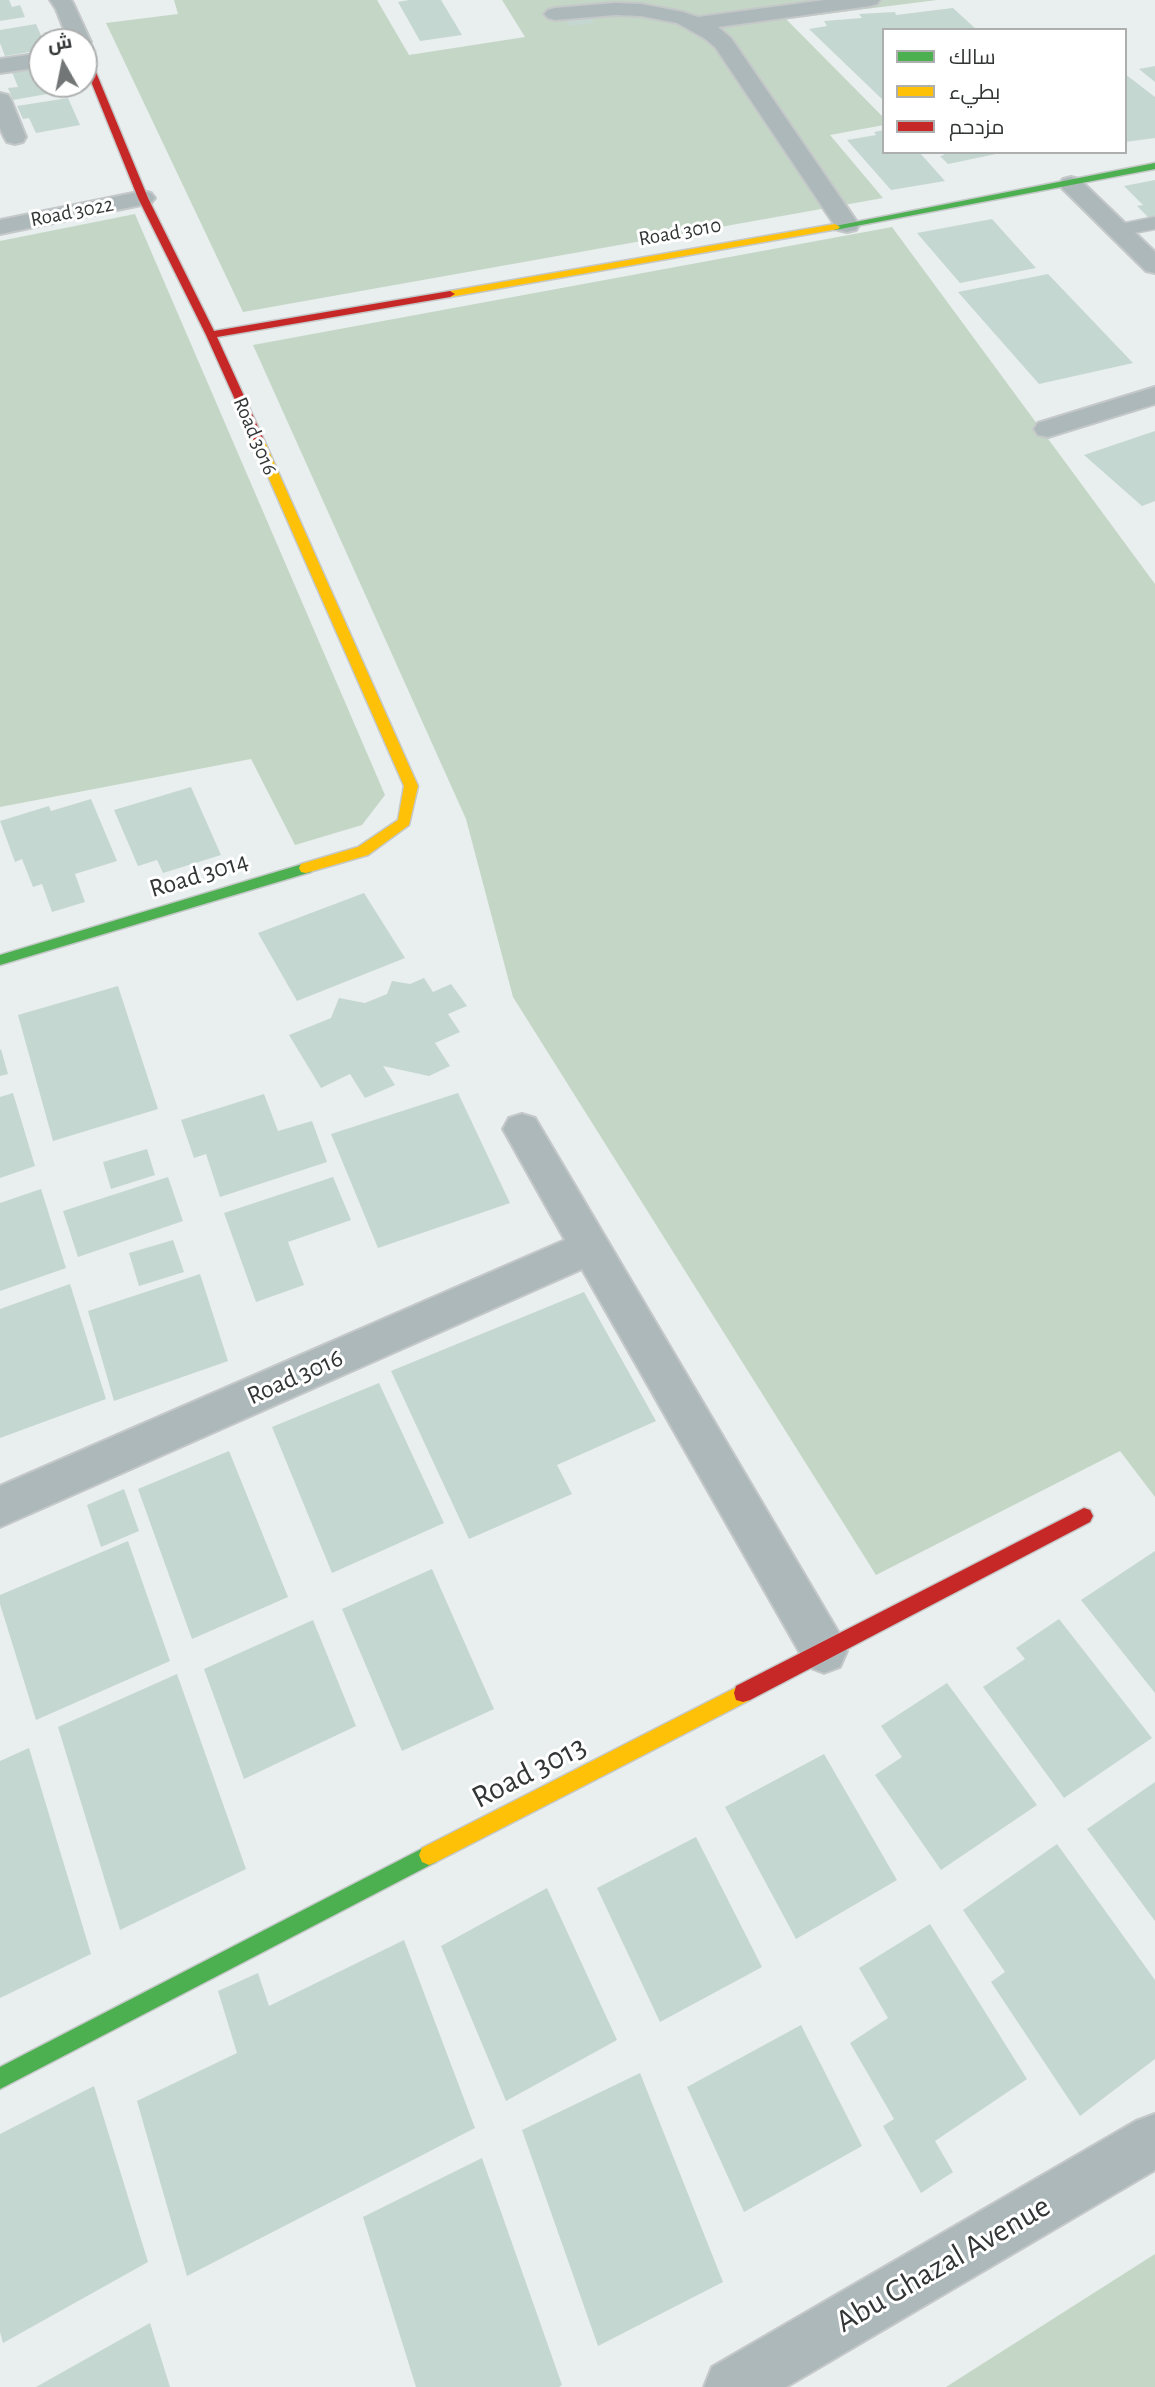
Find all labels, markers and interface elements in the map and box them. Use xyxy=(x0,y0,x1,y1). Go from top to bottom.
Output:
north arrow xyxy=(28,28,98,98)
legend xyxy=(882,28,1127,154)
text: ش xyxy=(46,32,73,55)
text: سالك xyxy=(949,47,996,68)
text: بطيء xyxy=(949,82,1000,103)
text: مزدحم xyxy=(949,117,1004,138)
street label: Road 3022 xyxy=(28,192,116,232)
street label: Road 3010 xyxy=(637,212,723,252)
street label: Road 3016 xyxy=(227,393,283,479)
street label: Road 3014 xyxy=(146,845,252,905)
street label: Road 3016 xyxy=(242,1342,348,1412)
street label: Road 3013 xyxy=(465,1727,593,1817)
street label: Abu Ghazal Avenue xyxy=(829,2187,1057,2341)

